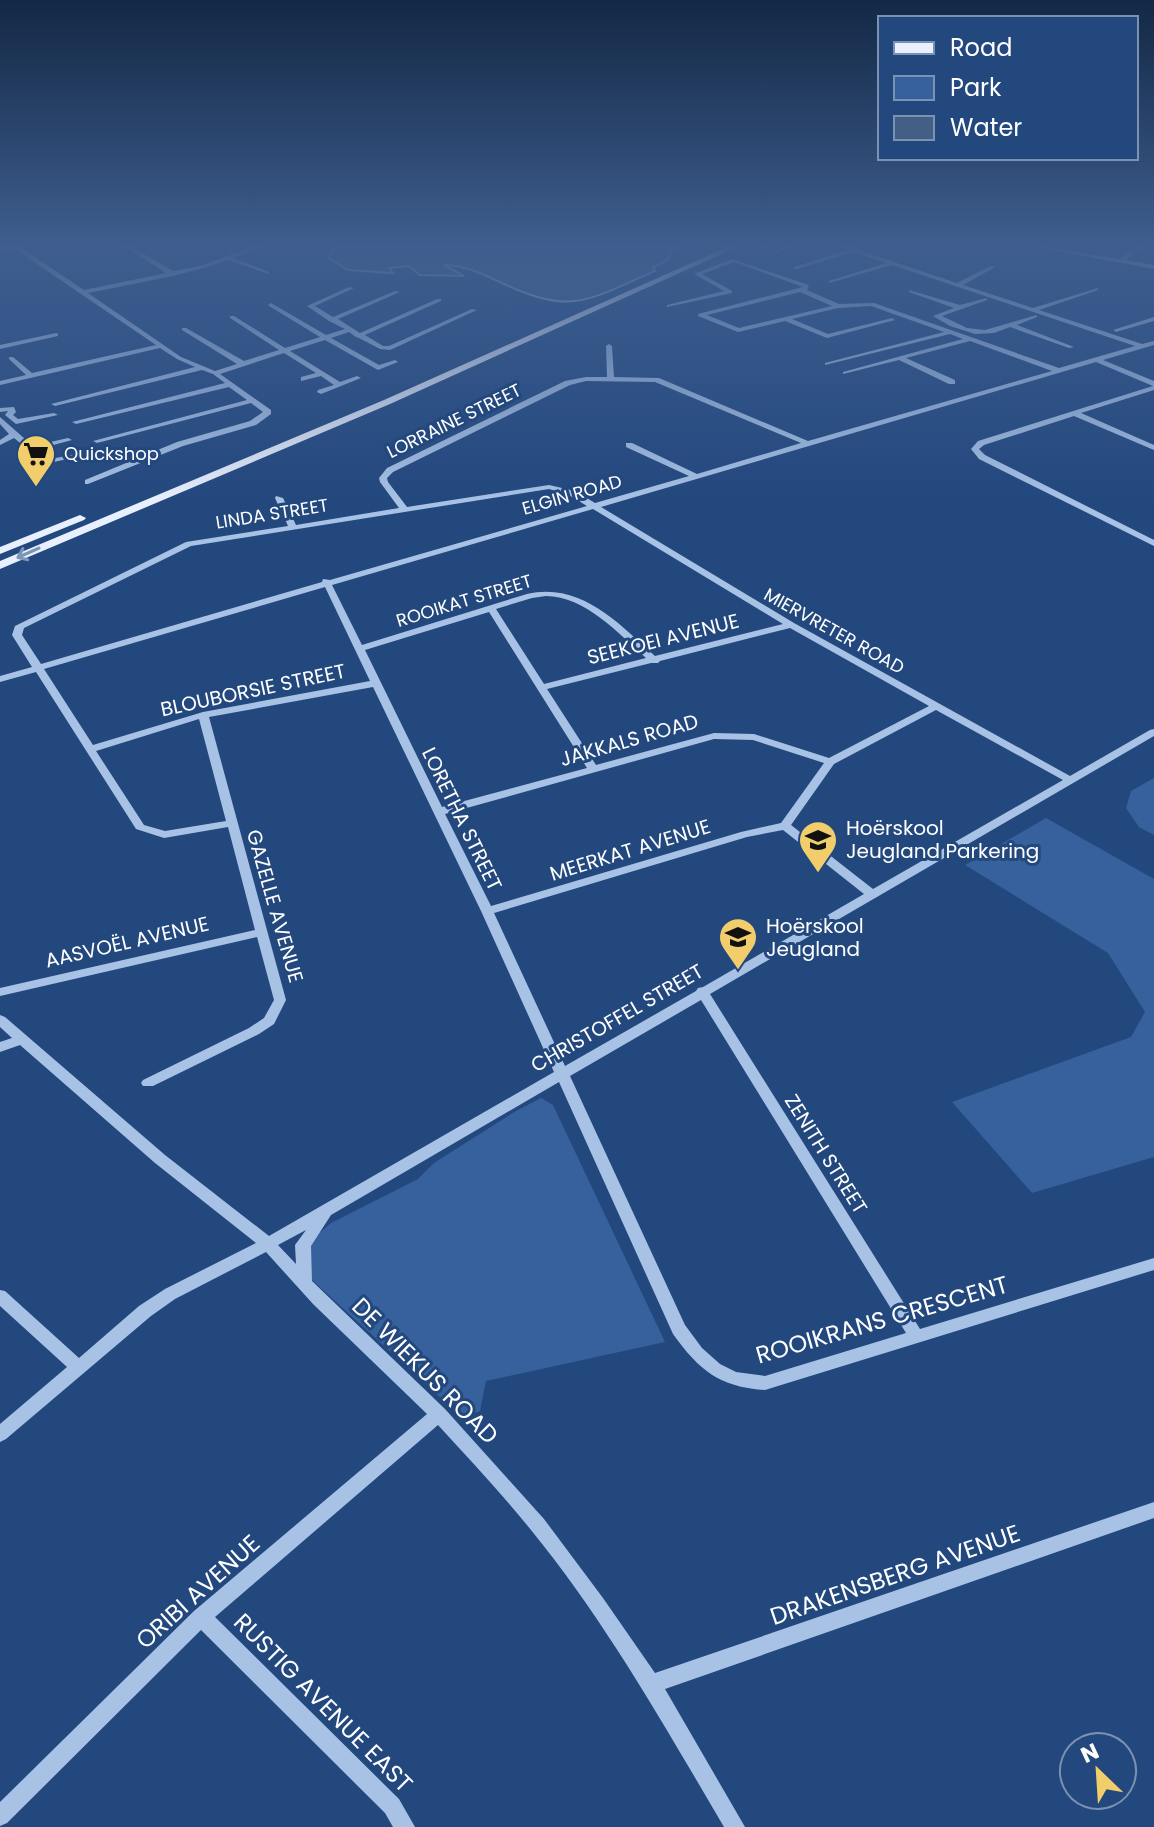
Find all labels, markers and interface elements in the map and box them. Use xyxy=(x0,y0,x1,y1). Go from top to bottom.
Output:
legend xyxy=(878,16,1138,160)
text: Road xyxy=(950,31,1012,64)
text: Park xyxy=(950,71,1002,104)
text: Water xyxy=(950,111,1022,144)
street label: LORRAINE STREET xyxy=(382,377,525,464)
supermarket icon: Quickshop xyxy=(15,433,57,488)
place label: Quickshop xyxy=(64,441,159,466)
street label: ELGIN ROAD xyxy=(519,468,625,521)
street label: LINDA STREET xyxy=(214,492,330,535)
one-way arrow xyxy=(16,546,40,561)
street label: ROOIKAT STREET xyxy=(393,568,535,633)
street label: MIERVRETER ROAD xyxy=(759,582,909,680)
street label: SEEKOEI AVENUE xyxy=(584,607,742,671)
street label: BLOUBORSIE STREET xyxy=(158,657,348,723)
street label: JAKKALS ROAD xyxy=(557,707,701,773)
street label: LORETHA STREET xyxy=(415,743,509,896)
street label: MEERKAT AVENUE xyxy=(546,812,714,888)
place label: Hoërskool Jeugland Parkering xyxy=(846,814,1039,865)
school or university icon: Hoërskool Jeugland Parkering xyxy=(797,819,839,874)
street label: GAZELLE AVENUE xyxy=(240,826,310,986)
street label: AASVOËL AVENUE xyxy=(42,910,212,974)
place label: Hoërskool Jeugland xyxy=(766,912,864,963)
school or university icon: Hoërskool Jeugland xyxy=(717,916,759,971)
street label: CHRISTOFFEL STREET xyxy=(526,957,709,1079)
street label: ZENITH STREET xyxy=(778,1089,874,1219)
street label: ROOIKRANS CRESCENT xyxy=(752,1268,1012,1371)
street label: DE WIEKUS ROAD xyxy=(345,1290,506,1451)
street label: DRAKENSBERG AVENUE xyxy=(766,1516,1024,1633)
street label: ORIBI AVENUE xyxy=(128,1527,267,1656)
street label: RUSTIG AVENUE EAST xyxy=(227,1606,420,1799)
north arrow xyxy=(1058,1731,1138,1811)
text: N xyxy=(1076,1736,1104,1771)

